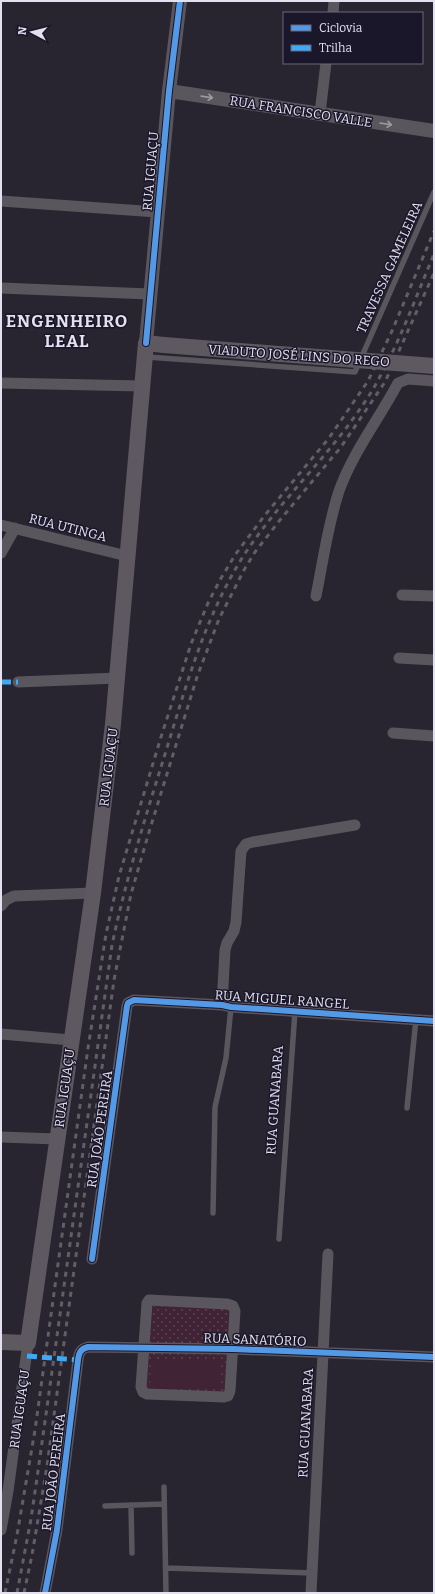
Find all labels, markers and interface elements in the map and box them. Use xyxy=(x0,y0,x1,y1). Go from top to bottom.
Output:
north arrow xyxy=(12,12,52,52)
legend xyxy=(283,12,423,64)
text: Ciclovia xyxy=(319,21,363,35)
text: N xyxy=(16,25,30,36)
text: Trilha xyxy=(319,41,352,55)
one-way arrow xyxy=(200,93,213,101)
street label: RUA FRANCISCO VALLE xyxy=(229,93,373,130)
one-way arrow xyxy=(380,120,393,128)
street label: RUA IGUAÇU xyxy=(140,131,161,211)
street label: TRAVESSA GAMELEIRA xyxy=(354,198,426,336)
district label: ENGENHEIRO LEAL xyxy=(6,311,128,352)
street label: VIADUTO JOSÉ LINS DO REGO xyxy=(208,342,390,369)
street label: RUA UTINGA xyxy=(27,511,109,545)
street label: RUA IGUAÇU xyxy=(96,727,121,807)
street label: RUA MIGUEL RANGEL xyxy=(214,987,350,1012)
street label: RUA GUANABARA xyxy=(263,1044,286,1155)
street label: RUA IGUAÇU xyxy=(52,1047,77,1128)
street label: RUA JOÃO PEREIRA xyxy=(84,1069,115,1189)
street label: RUA SANATÓRIO xyxy=(203,1330,307,1349)
street label: RUA GUANABARA xyxy=(295,1367,316,1478)
street label: RUA IGUAÇU xyxy=(7,1368,32,1449)
street label: RUA JOÃO PEREIRA xyxy=(39,1412,68,1532)

